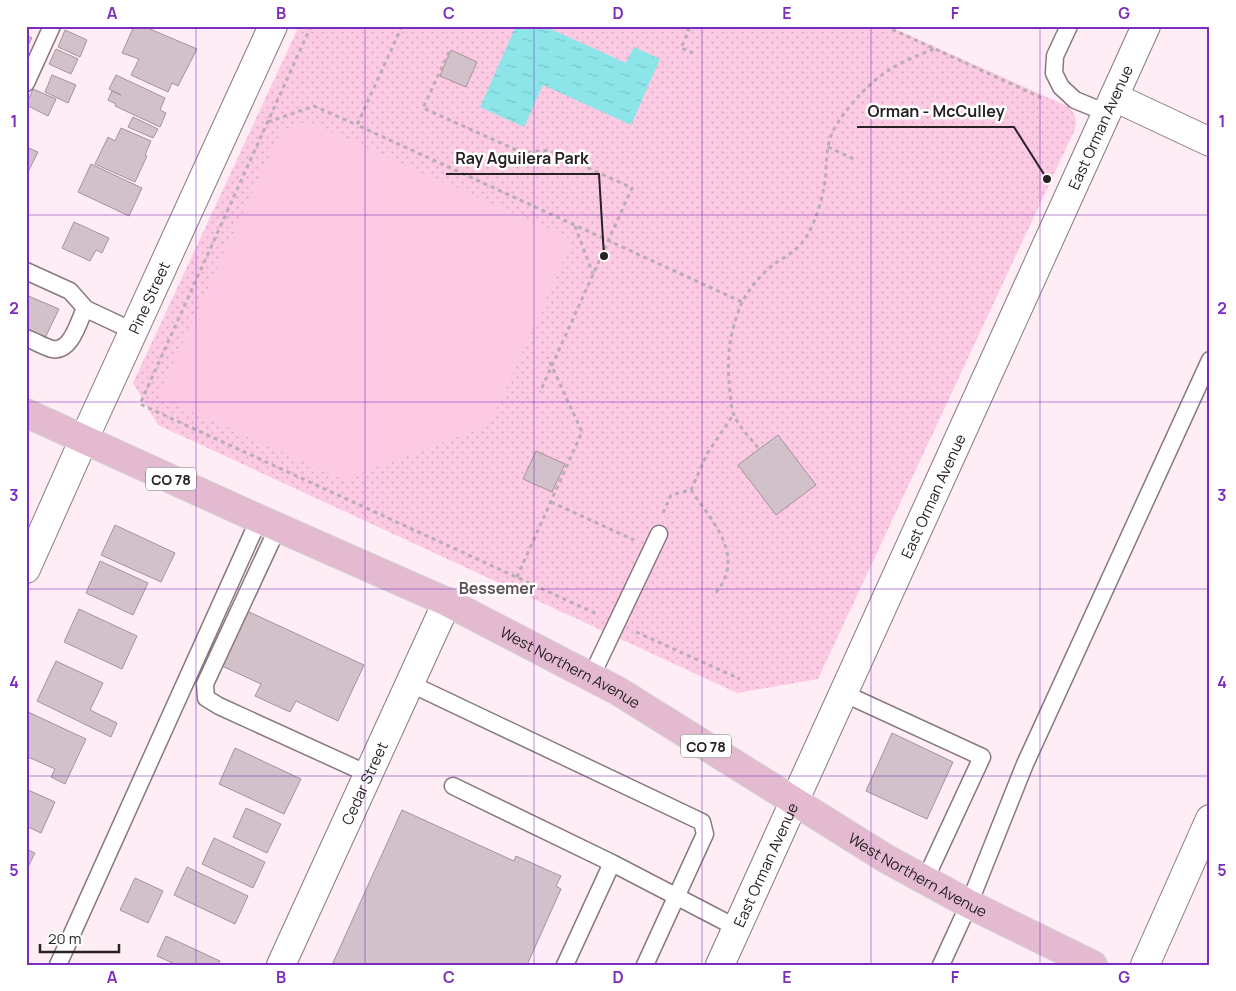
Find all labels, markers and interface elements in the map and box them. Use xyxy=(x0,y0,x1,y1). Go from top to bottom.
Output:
text: A xyxy=(107,2,118,24)
text: B xyxy=(276,2,286,24)
text: C xyxy=(443,2,455,24)
text: D xyxy=(612,2,624,24)
text: E xyxy=(782,2,792,24)
text: F xyxy=(951,2,960,24)
text: G xyxy=(1118,2,1130,24)
street label: East Orman Avenue xyxy=(1063,61,1138,193)
callout: Orman - McCulley xyxy=(857,96,1014,127)
text: Orman - McCulley xyxy=(867,100,1005,122)
text: 1 xyxy=(10,110,18,132)
text: 1 xyxy=(1218,110,1226,132)
callout: Ray Aguilera Park xyxy=(446,143,599,174)
text: Ray Aguilera Park xyxy=(455,147,589,169)
street label: Pine Street xyxy=(123,258,174,337)
text: 2 xyxy=(9,297,19,319)
text: 2 xyxy=(1217,297,1227,319)
street label: East Orman Avenue xyxy=(895,430,970,562)
road number: CO 78 xyxy=(146,468,196,490)
text: 3 xyxy=(9,484,19,506)
text: 3 xyxy=(1217,484,1227,506)
district label: Bessemer xyxy=(459,577,535,599)
street label: West Northern Avenue xyxy=(497,621,645,713)
text: 4 xyxy=(9,671,19,693)
text: 4 xyxy=(1217,671,1227,693)
road number: CO 78 xyxy=(681,734,731,758)
street label: Cedar Street xyxy=(336,738,392,828)
street label: East Orman Avenue xyxy=(728,799,803,930)
street label: West Northern Avenue xyxy=(845,827,991,922)
text: 5 xyxy=(9,859,19,881)
text: 5 xyxy=(1217,859,1227,881)
scale bar xyxy=(40,921,119,953)
text: 20 m xyxy=(48,928,81,949)
text: A xyxy=(107,966,118,988)
text: B xyxy=(276,966,286,988)
text: C xyxy=(443,966,455,988)
text: D xyxy=(612,966,624,988)
text: E xyxy=(782,966,792,988)
text: F xyxy=(951,966,960,988)
text: G xyxy=(1118,966,1130,988)

